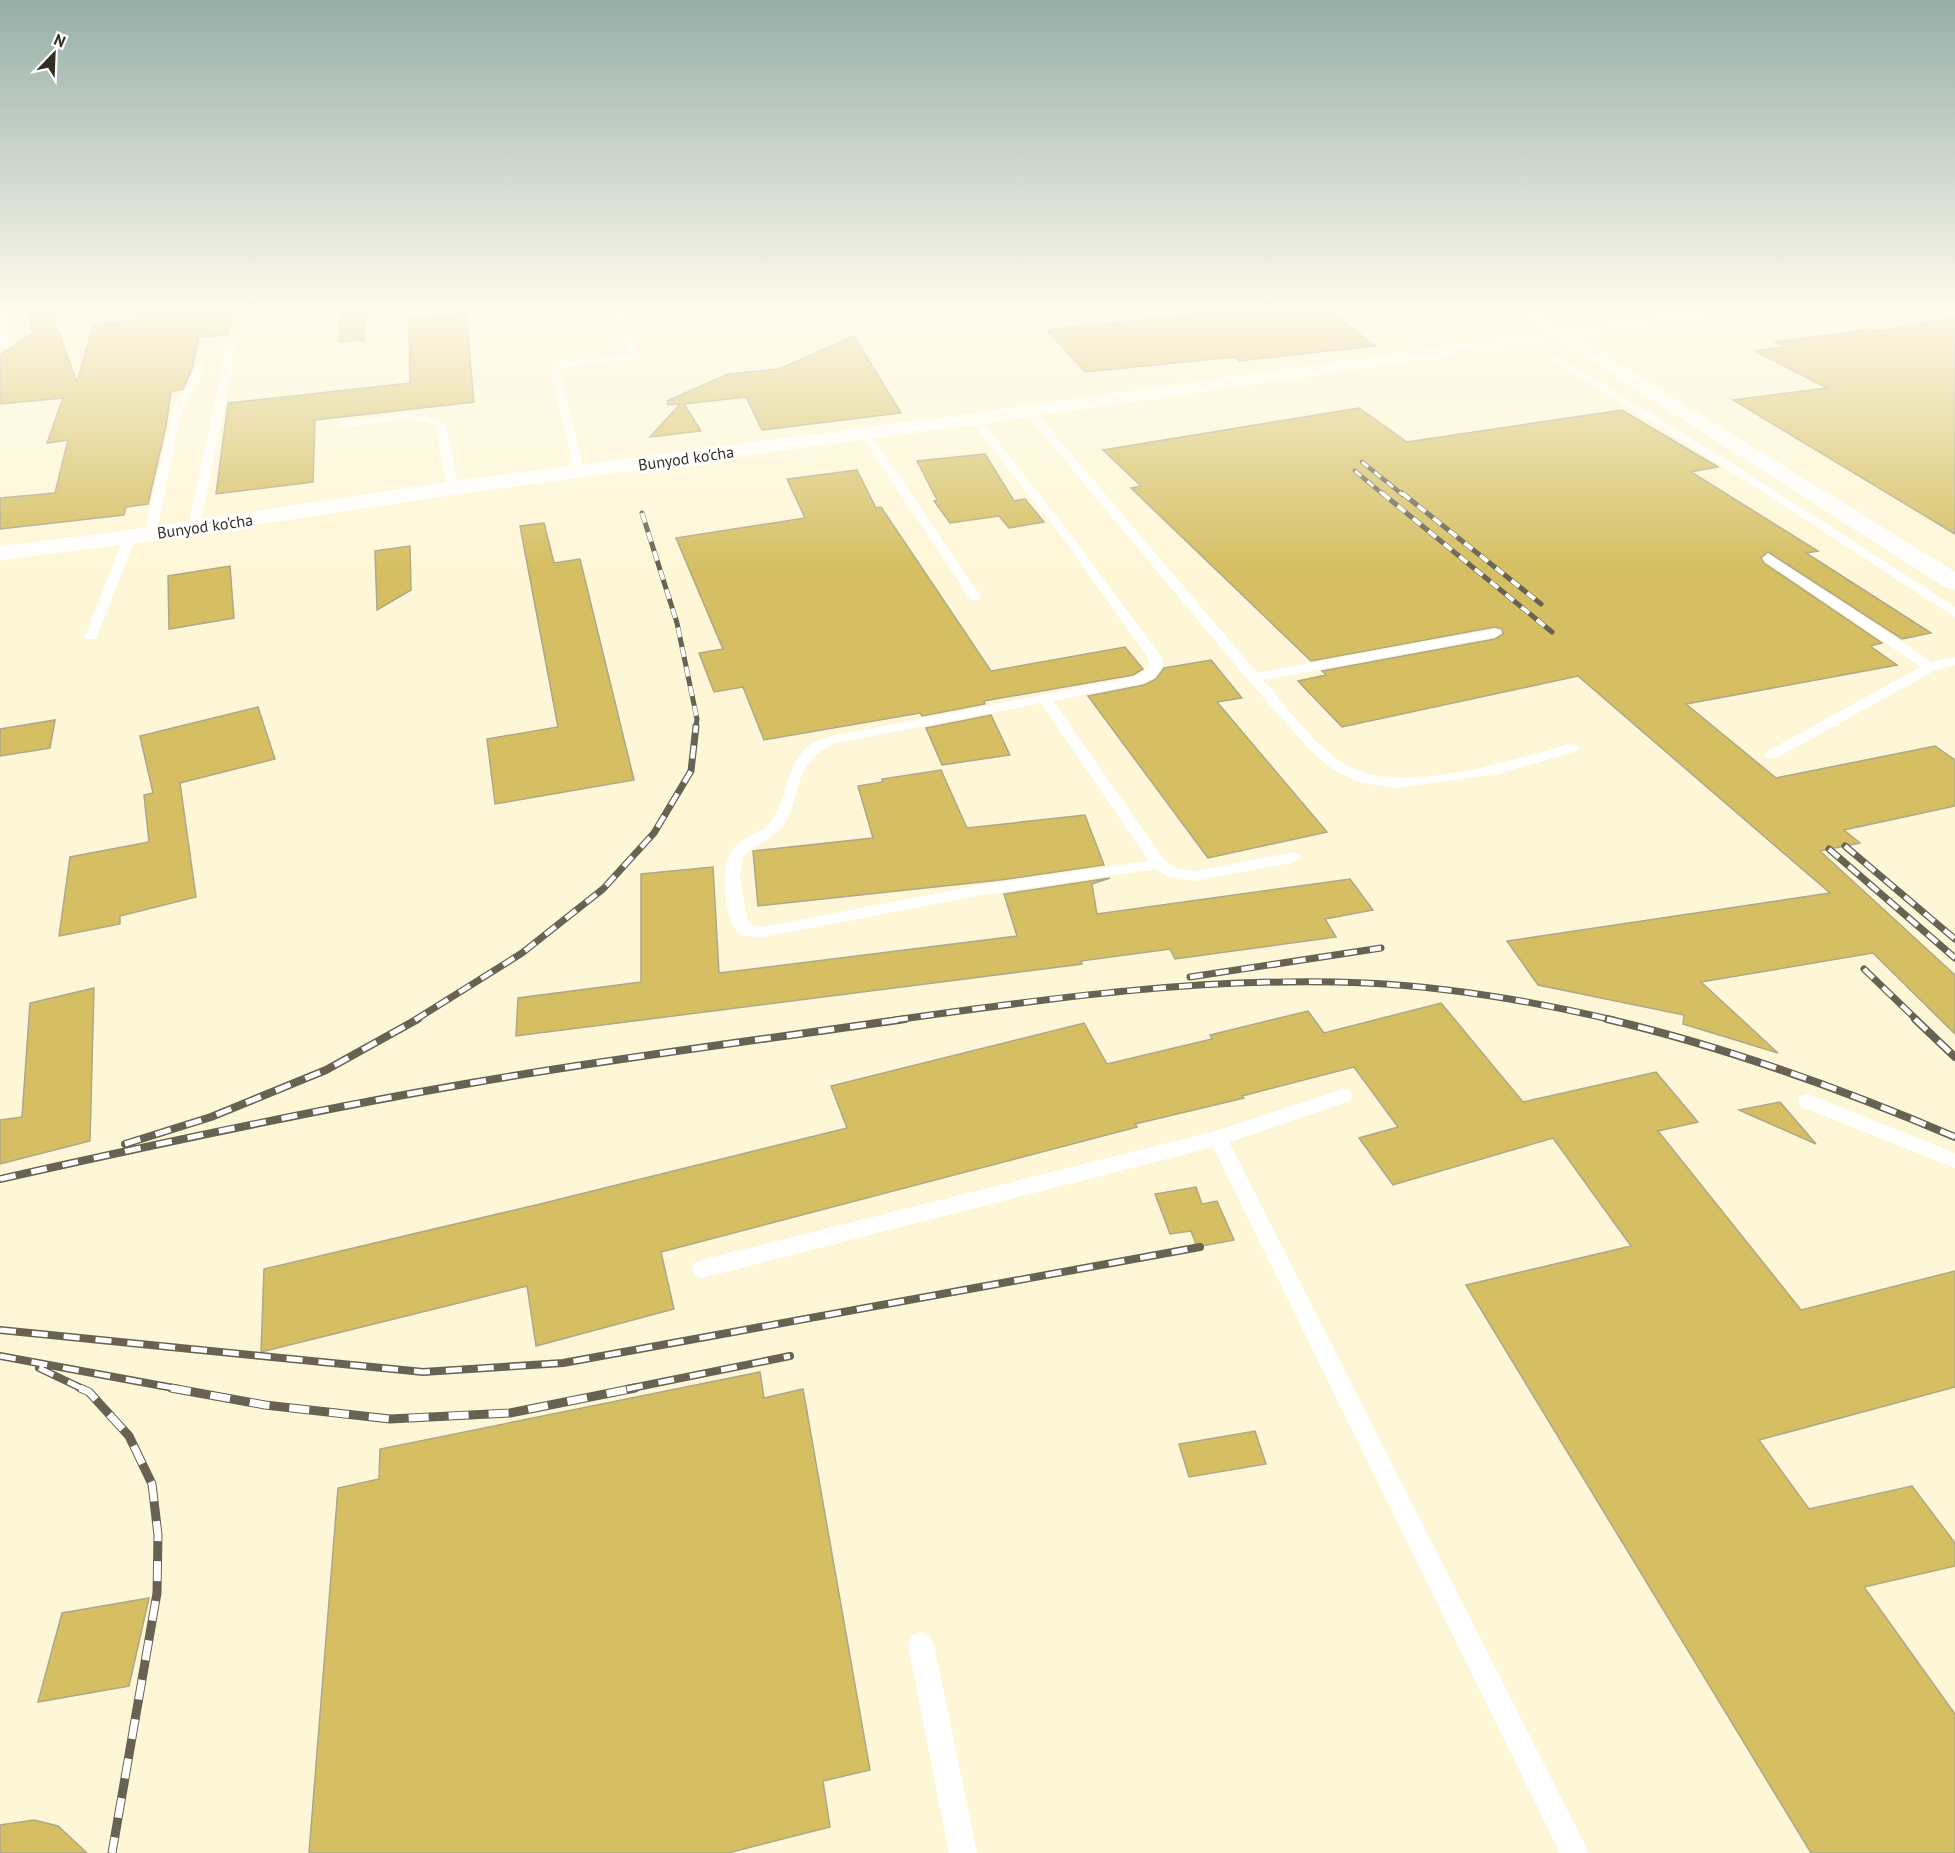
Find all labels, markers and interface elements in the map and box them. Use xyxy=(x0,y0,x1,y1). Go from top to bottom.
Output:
north arrow xyxy=(24,24,84,84)
text: N xyxy=(51,29,69,51)
street label: Bunyod ko'cha xyxy=(637,441,735,475)
street label: Bunyod ko'cha xyxy=(156,509,254,543)

